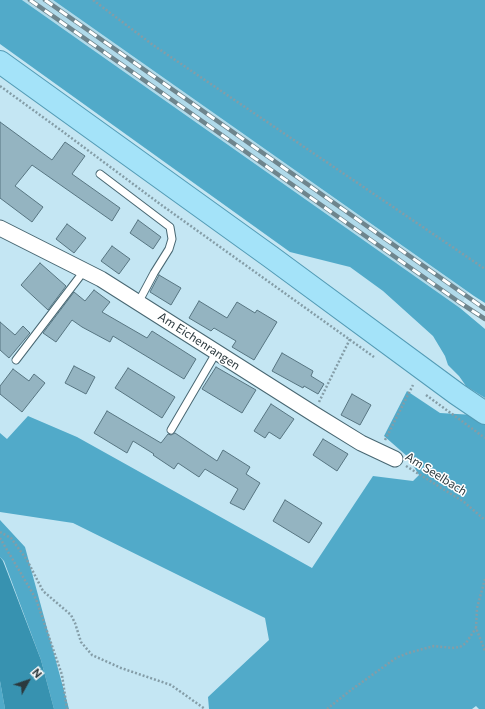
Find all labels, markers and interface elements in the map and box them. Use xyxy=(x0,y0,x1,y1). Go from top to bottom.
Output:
street label: Am Eichenrangen xyxy=(155,309,243,373)
street label: Am Seelbach xyxy=(403,449,469,499)
north arrow xyxy=(8,661,48,701)
text: N xyxy=(30,666,45,680)

